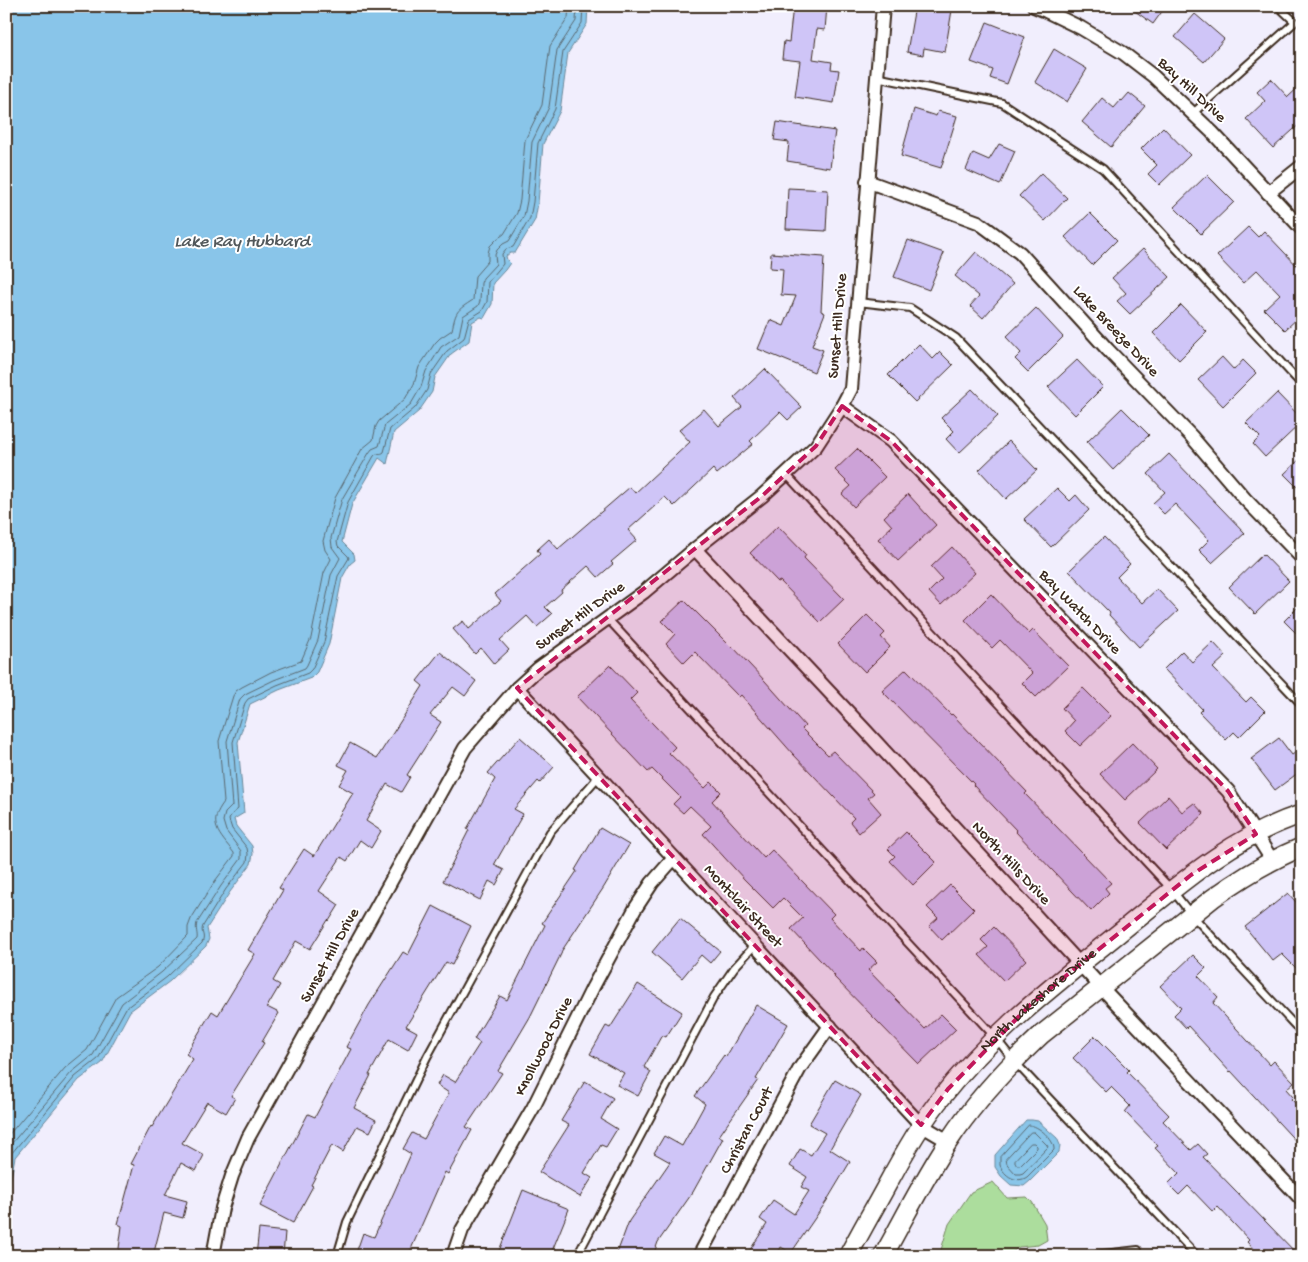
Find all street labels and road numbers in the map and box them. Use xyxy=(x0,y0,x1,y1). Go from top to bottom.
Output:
street label: Bay Hill Drive xyxy=(1152,54,1230,128)
street label: Sunset Hill Drive xyxy=(825,272,853,379)
street label: Lake Breeze Drive xyxy=(1068,282,1163,382)
street label: Bay Watch Drive xyxy=(1033,566,1125,660)
street label: Sunset Hill Drive xyxy=(533,578,630,656)
street label: North Hills Drive xyxy=(966,818,1054,910)
street label: Montclair Street xyxy=(699,861,786,954)
street label: Sunset Hill Drive xyxy=(297,905,365,1007)
street label: North Lakeshore Drive xyxy=(976,944,1102,1057)
street label: Knollwood Drive xyxy=(512,994,579,1100)
street label: Christan Court xyxy=(717,1083,780,1178)

